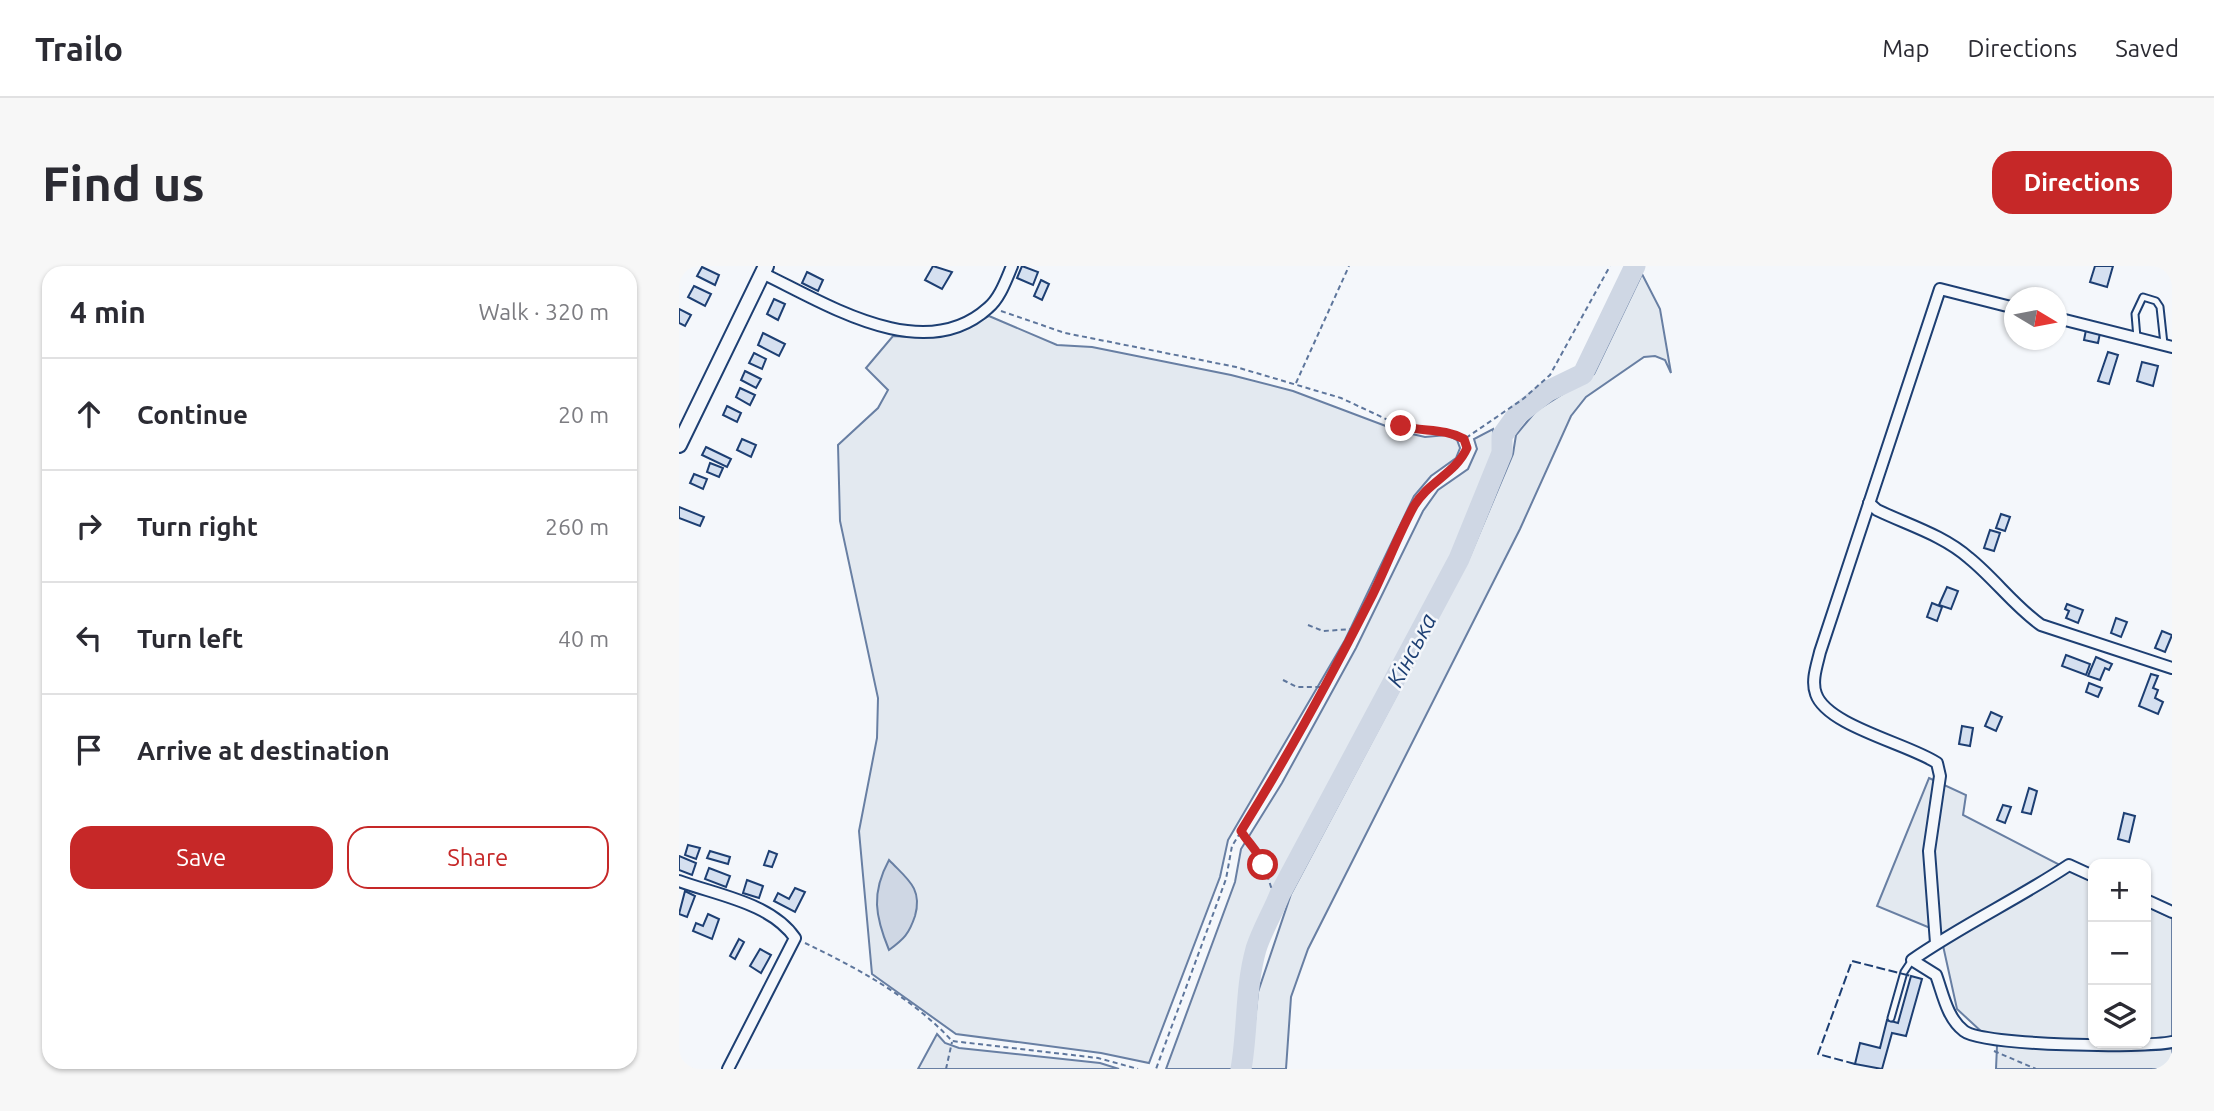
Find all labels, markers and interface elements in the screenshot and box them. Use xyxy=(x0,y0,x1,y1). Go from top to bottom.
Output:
text: Trailo xyxy=(35,30,123,67)
text: Map xyxy=(1882,35,1929,62)
text: Directions xyxy=(1967,35,2077,62)
text: Saved xyxy=(2115,35,2179,62)
button: Directions xyxy=(1992,151,2172,214)
text: Find us xyxy=(42,155,205,210)
north arrow xyxy=(2004,287,2067,350)
text: 4 min xyxy=(70,295,146,329)
text: Walk · 320 m xyxy=(478,299,609,324)
icon: ahead xyxy=(70,395,108,433)
text: Continue xyxy=(137,400,248,429)
text: 20 m xyxy=(558,402,609,427)
route end xyxy=(1385,410,1416,441)
icon: right xyxy=(70,507,108,545)
text: Turn right xyxy=(137,512,258,541)
text: 260 m xyxy=(545,514,609,539)
water label: Кінська xyxy=(1381,609,1441,691)
icon: left xyxy=(70,619,108,657)
text: Turn left xyxy=(137,624,243,653)
text: 40 m xyxy=(558,626,609,651)
icon: arrive xyxy=(70,731,108,769)
text: Arrive at destination xyxy=(137,736,390,765)
button: Save xyxy=(70,826,333,889)
button: Share xyxy=(347,826,609,889)
route start xyxy=(1247,849,1278,880)
map controls xyxy=(2088,859,2151,1048)
button: + xyxy=(2088,859,2151,922)
button: − xyxy=(2088,922,2151,985)
button: layers xyxy=(2088,985,2151,1048)

